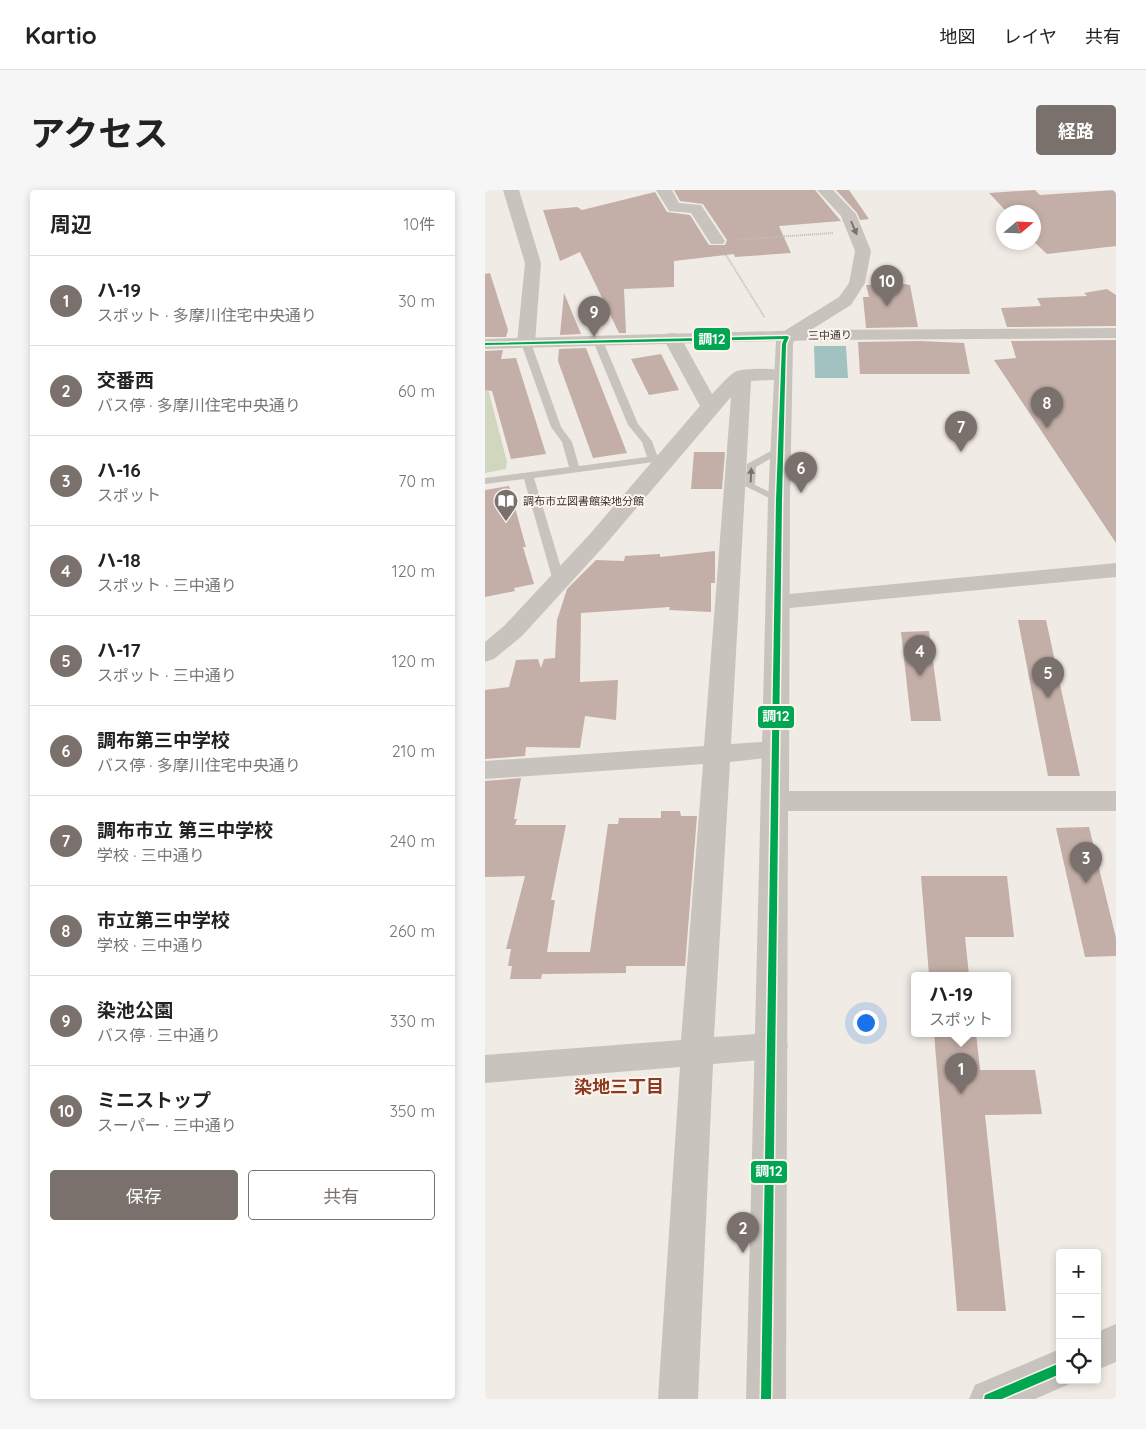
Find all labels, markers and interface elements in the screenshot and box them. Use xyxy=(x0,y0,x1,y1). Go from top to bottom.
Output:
text: Kartio xyxy=(25,20,97,50)
text: 地図 xyxy=(940,25,976,48)
text: レイヤ xyxy=(1004,25,1057,48)
text: 共有 xyxy=(1085,25,1121,48)
button: 経路 xyxy=(1036,105,1116,155)
text: アクセス xyxy=(30,111,168,155)
north arrow xyxy=(996,205,1041,250)
text: 周辺 xyxy=(50,211,92,237)
text: 10件 xyxy=(404,214,435,234)
one-way arrow xyxy=(851,221,859,235)
pin: 10 xyxy=(871,265,903,306)
text: ハ-19 xyxy=(97,278,141,302)
text: 1 xyxy=(63,291,69,311)
text: 30 m xyxy=(398,291,435,311)
pin: 9 xyxy=(578,296,610,337)
text: スポット · 多摩川住宅中央通り xyxy=(97,305,317,325)
line badge: 調12 xyxy=(693,327,731,351)
street label: 三中通り xyxy=(808,328,852,342)
text: 調12 xyxy=(698,330,726,348)
text: 交番西 xyxy=(97,368,154,392)
text: 2 xyxy=(61,381,71,401)
text: 60 m xyxy=(398,381,435,401)
pin: 8 xyxy=(1031,387,1063,428)
text: バス停 · 多摩川住宅中央通り xyxy=(97,395,301,415)
pin: 7 xyxy=(945,411,977,452)
pin: 6 xyxy=(785,452,817,493)
text: ハ-16 xyxy=(97,458,141,482)
one-way arrow xyxy=(747,467,755,483)
text: 3 xyxy=(62,471,70,491)
text: 70 m xyxy=(398,471,435,491)
text: スポット xyxy=(97,485,161,505)
library icon: 調布市立図書館染地分館 xyxy=(493,488,519,522)
place label: 調布市立図書館染地分館 xyxy=(523,494,644,508)
text: ハ-18 xyxy=(97,548,141,572)
text: 4 xyxy=(61,561,71,581)
text: 120 m xyxy=(392,561,435,581)
text: スポット · 三中通り xyxy=(97,575,237,595)
pin: 4 xyxy=(904,635,936,676)
text: ハ-17 xyxy=(97,638,141,662)
text: 5 xyxy=(61,651,71,671)
text: 120 m xyxy=(392,651,435,671)
pin: 5 xyxy=(1032,657,1064,698)
text: スポット · 三中通り xyxy=(97,665,237,685)
line badge: 調12 xyxy=(757,705,795,729)
text: 調12 xyxy=(762,707,790,725)
text: 調布第三中学校 xyxy=(97,728,230,752)
text: 6 xyxy=(62,741,70,761)
text: 210 m xyxy=(392,741,435,761)
text: バス停 · 多摩川住宅中央通り xyxy=(97,755,301,775)
text: 調布市立 第三中学校 xyxy=(97,818,273,842)
text: 7 xyxy=(62,831,70,851)
text: 240 m xyxy=(389,831,435,851)
pin: 3 xyxy=(1070,842,1102,883)
text: 学校 · 三中通り xyxy=(97,845,205,865)
text: 市立第三中学校 xyxy=(97,908,230,932)
text: 8 xyxy=(62,921,70,941)
text: 260 m xyxy=(389,921,435,941)
text: 学校 · 三中通り xyxy=(97,935,205,955)
popup xyxy=(911,972,1011,1037)
text: ハ-19 xyxy=(929,982,973,1006)
text: 染池公園 xyxy=(97,998,173,1022)
text: スポット xyxy=(929,1009,993,1029)
your location xyxy=(853,1010,879,1036)
text: 9 xyxy=(61,1011,71,1031)
text: 330 m xyxy=(390,1011,435,1031)
text: バス停 · 三中通り xyxy=(97,1025,221,1045)
pin: 1 xyxy=(945,1053,977,1094)
district label: 染地三丁目 xyxy=(574,1075,664,1098)
text: ミニストップ xyxy=(97,1088,211,1112)
text: 10 xyxy=(58,1101,74,1121)
text: 350 m xyxy=(389,1101,435,1121)
text: スーパー · 三中通り xyxy=(97,1115,237,1135)
line badge: 調12 xyxy=(750,1160,788,1184)
text: 調12 xyxy=(755,1162,783,1180)
button: 保存 xyxy=(50,1170,238,1220)
button: 共有 xyxy=(248,1170,435,1220)
pin: 2 xyxy=(727,1212,759,1253)
map controls xyxy=(1056,1249,1101,1384)
button: + xyxy=(1056,1249,1101,1294)
button: − xyxy=(1056,1294,1101,1339)
button: locate xyxy=(1056,1339,1101,1384)

